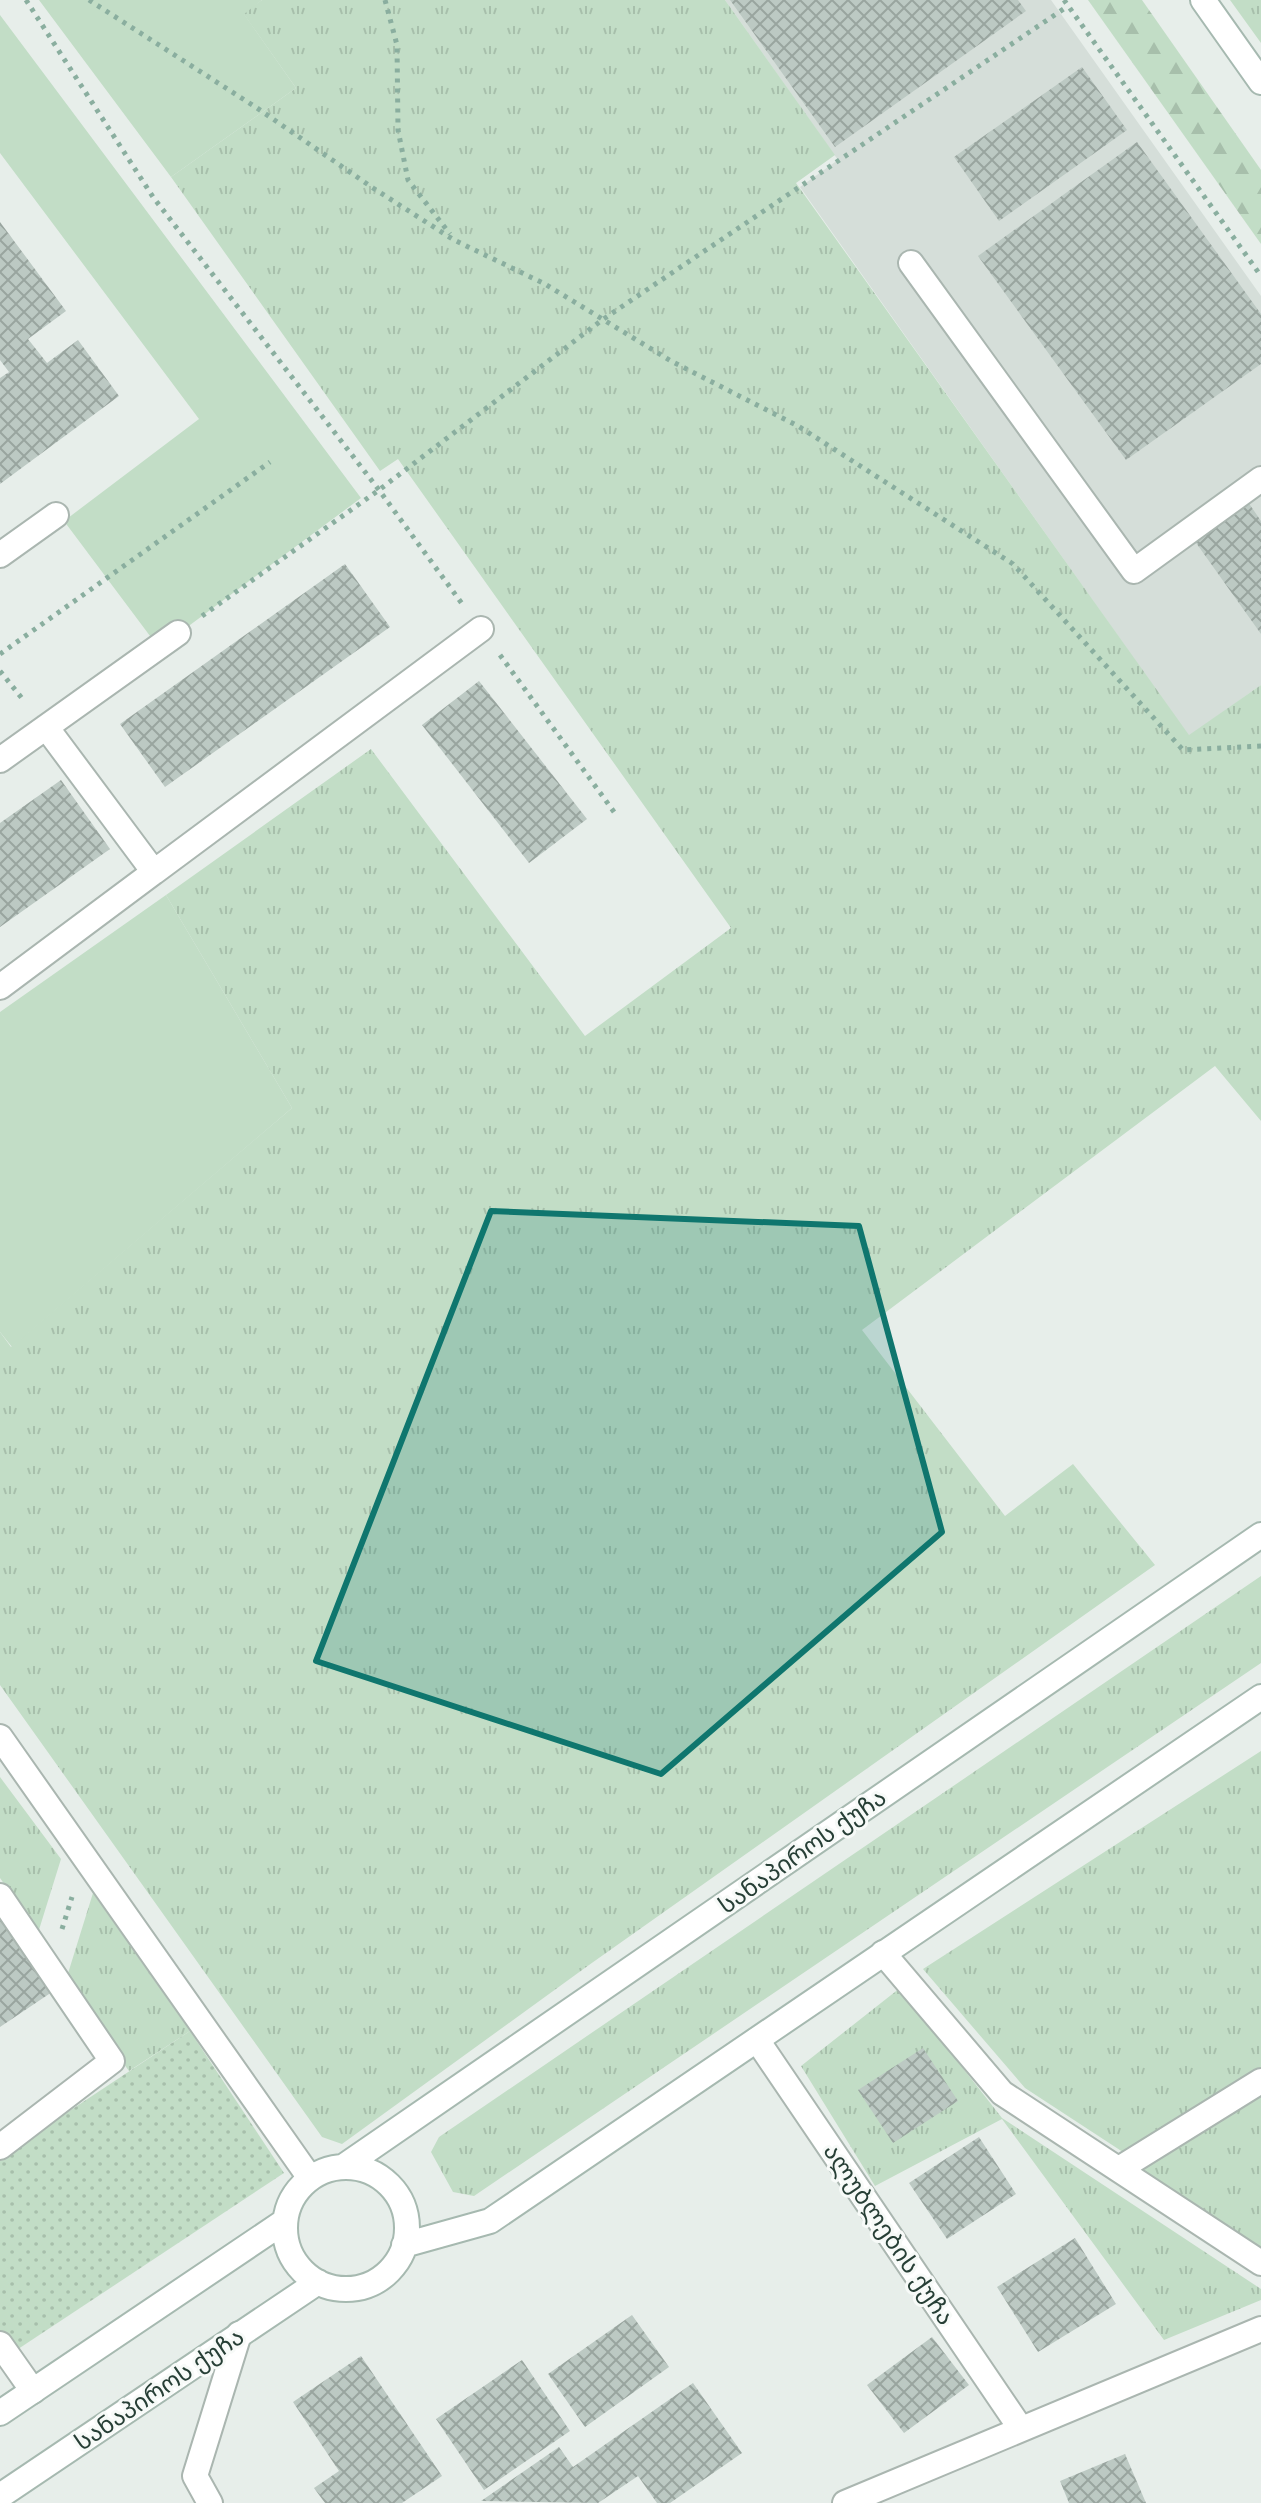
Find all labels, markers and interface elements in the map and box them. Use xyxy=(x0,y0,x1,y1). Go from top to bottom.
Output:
street label: სანაპიროს ქუჩა xyxy=(713,1782,891,1920)
street label: ალუბლების ქუჩა xyxy=(817,2138,961,2330)
street label: სანაპიროს ქუჩა xyxy=(69,2322,249,2456)

